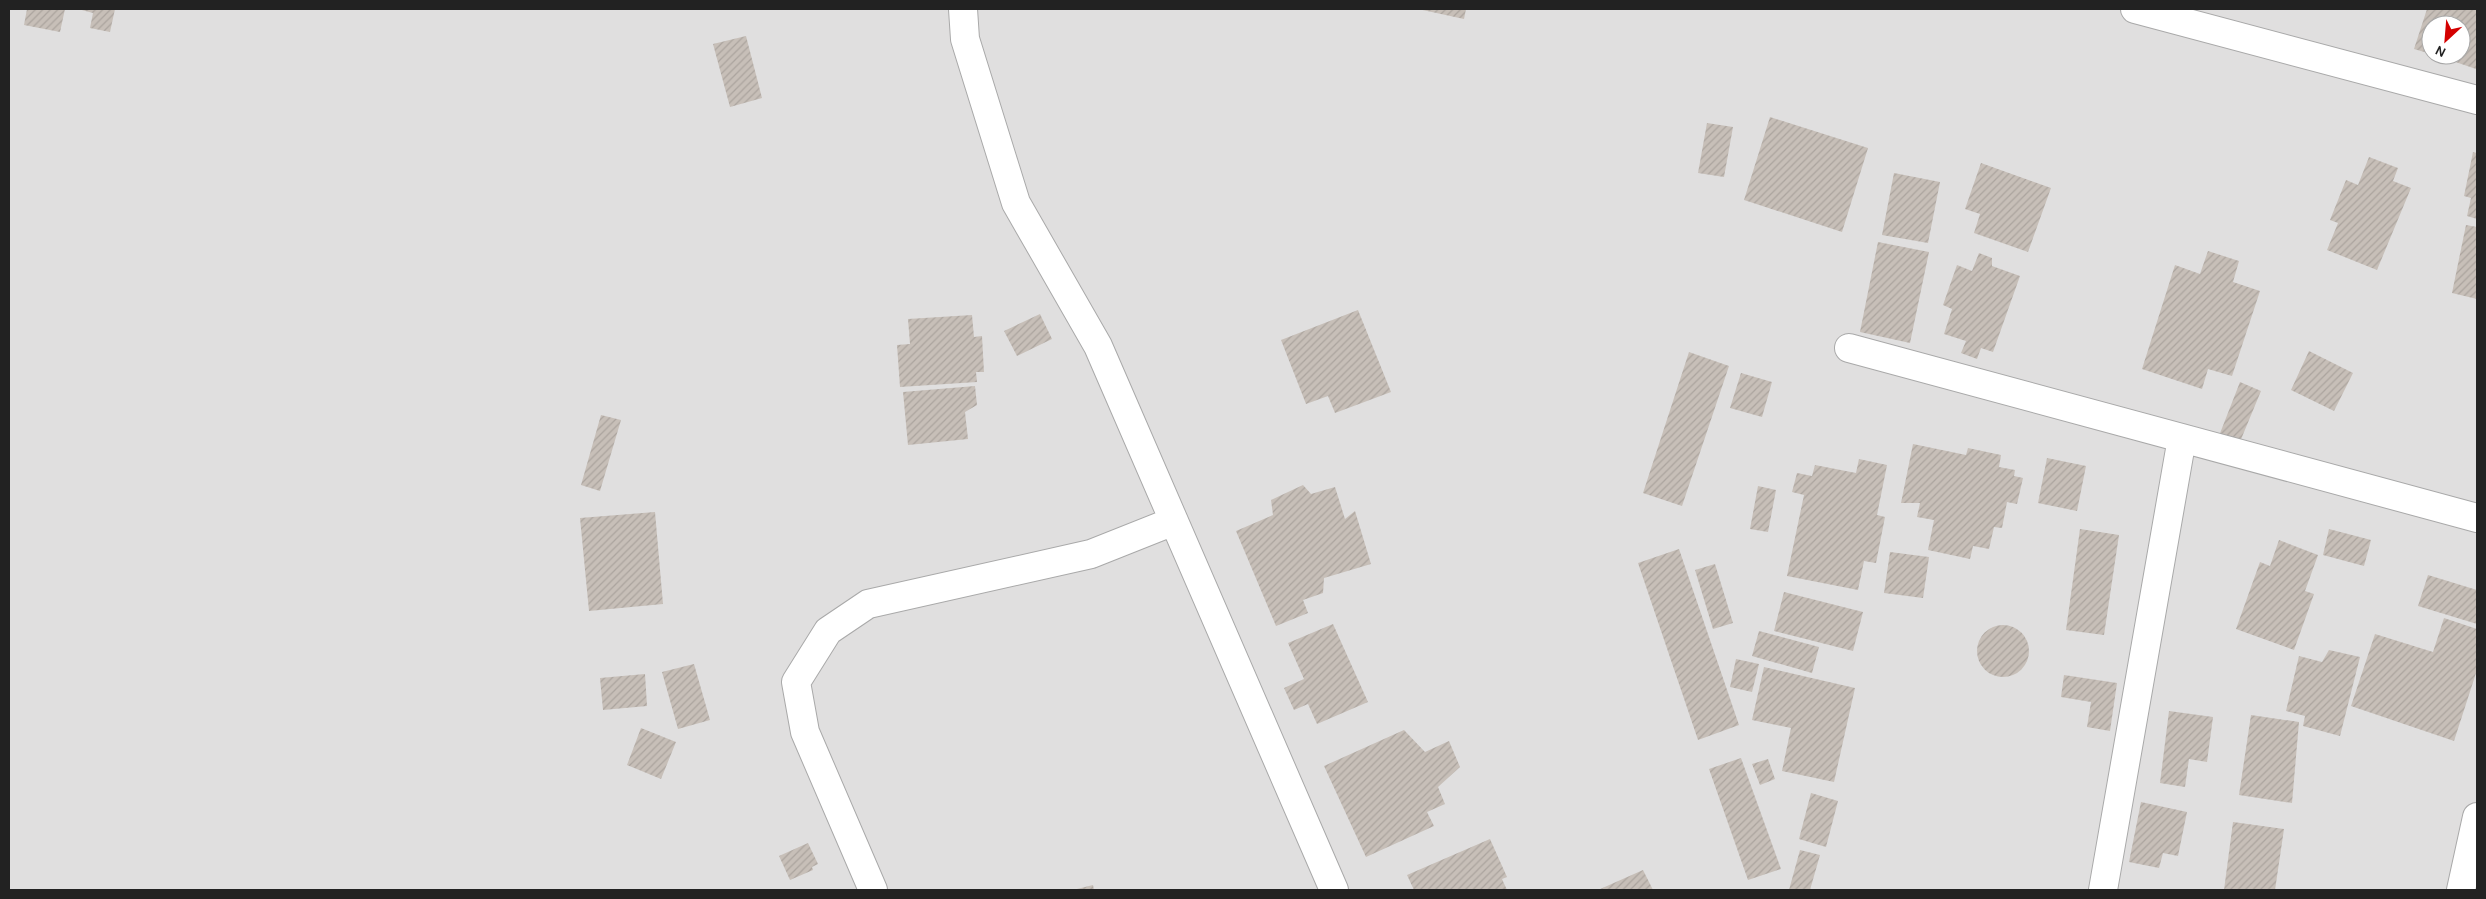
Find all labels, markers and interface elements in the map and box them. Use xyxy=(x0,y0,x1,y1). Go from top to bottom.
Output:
north arrow xyxy=(2421,15,2471,65)
text: N xyxy=(2432,41,2449,61)

